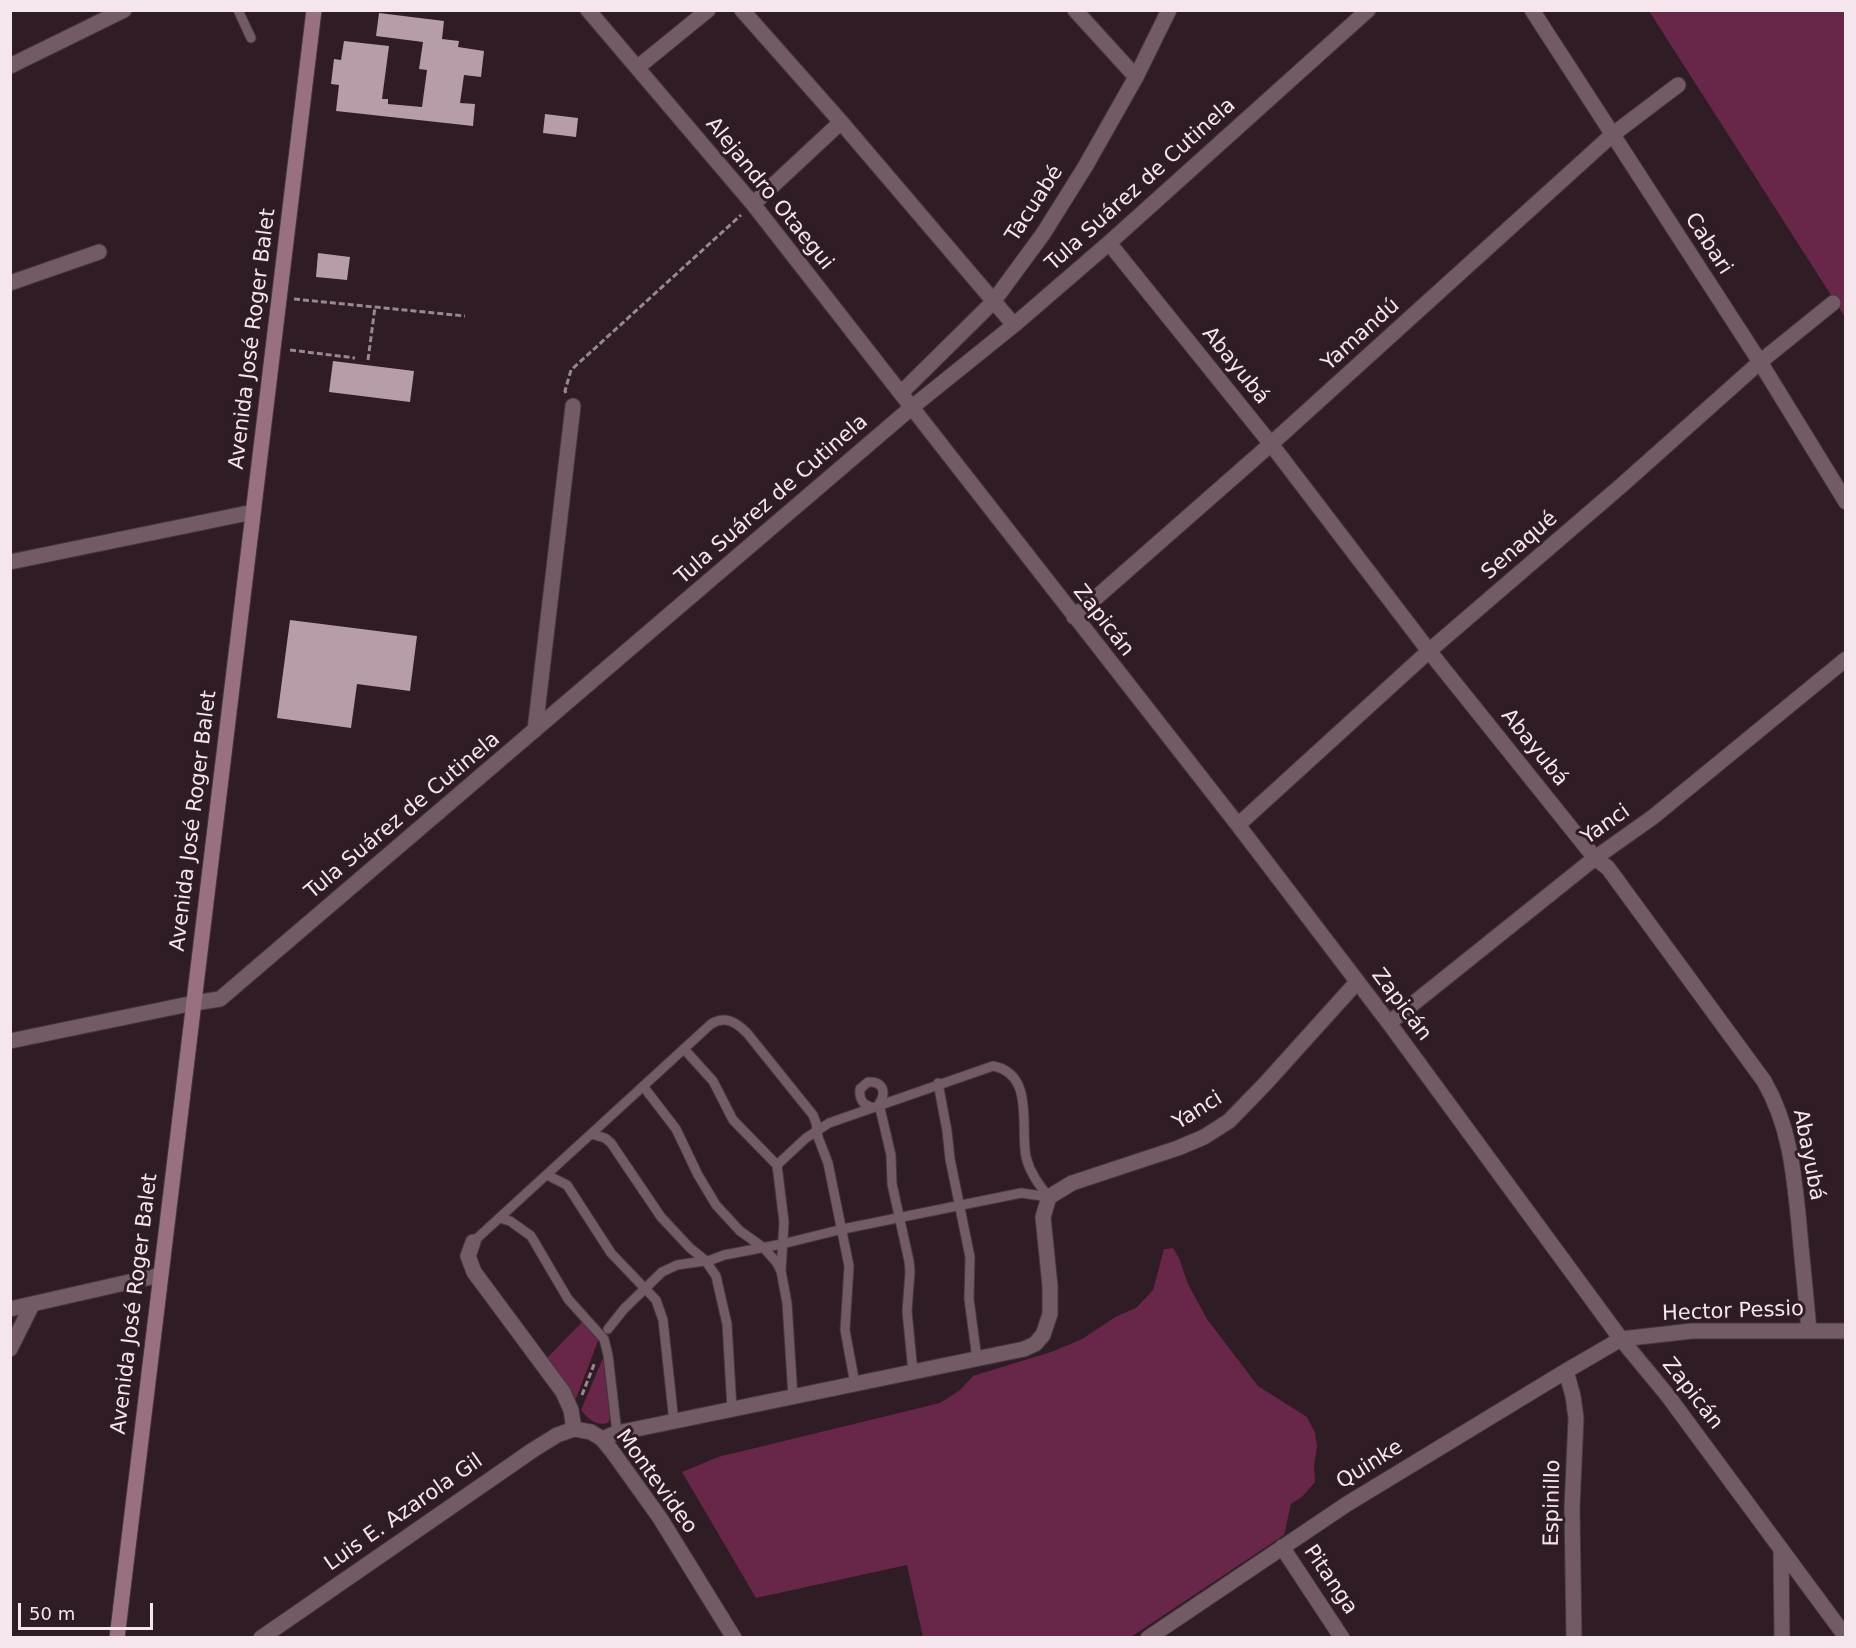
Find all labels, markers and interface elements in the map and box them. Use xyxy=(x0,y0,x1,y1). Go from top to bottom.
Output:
street label: Tula Suárez de Cutinela xyxy=(1041,93,1241,277)
street label: Alejandro Otaegui xyxy=(700,113,838,275)
street label: Tacuabé xyxy=(1001,161,1069,247)
street label: Avenida José Roger Balet xyxy=(225,207,281,471)
street label: Cabari xyxy=(1679,209,1737,279)
street label: Yamandú xyxy=(1317,293,1405,377)
street label: Abayubá xyxy=(1196,322,1274,410)
street label: Tula Suárez de Cutinela xyxy=(671,410,873,590)
street label: Senaqué xyxy=(1477,506,1563,586)
street label: Zapicán xyxy=(1067,580,1139,662)
street label: Avenida José Roger Balet xyxy=(166,689,222,953)
street label: Abayubá xyxy=(1495,704,1573,792)
street label: Tula Suárez de Cutinela xyxy=(300,727,506,905)
street label: Yanci xyxy=(1577,799,1635,851)
street label: Zapicán xyxy=(1366,964,1436,1046)
street label: Yanci xyxy=(1169,1086,1227,1136)
street label: Abayubá xyxy=(1787,1107,1829,1203)
street label: Avenida José Roger Balet xyxy=(107,1172,163,1436)
street label: Hector Pessio xyxy=(1662,1297,1804,1327)
street label: Zapicán xyxy=(1656,1353,1728,1435)
street label: Montevideo xyxy=(610,1425,702,1539)
street label: Quinke xyxy=(1332,1435,1408,1495)
street label: Luis E. Azarola Gil xyxy=(320,1449,488,1577)
street label: Espinillo xyxy=(1540,1459,1566,1547)
street label: Pitanga xyxy=(1298,1540,1362,1620)
scale bar xyxy=(21,1591,156,1629)
text: 50 m xyxy=(29,1603,75,1624)

